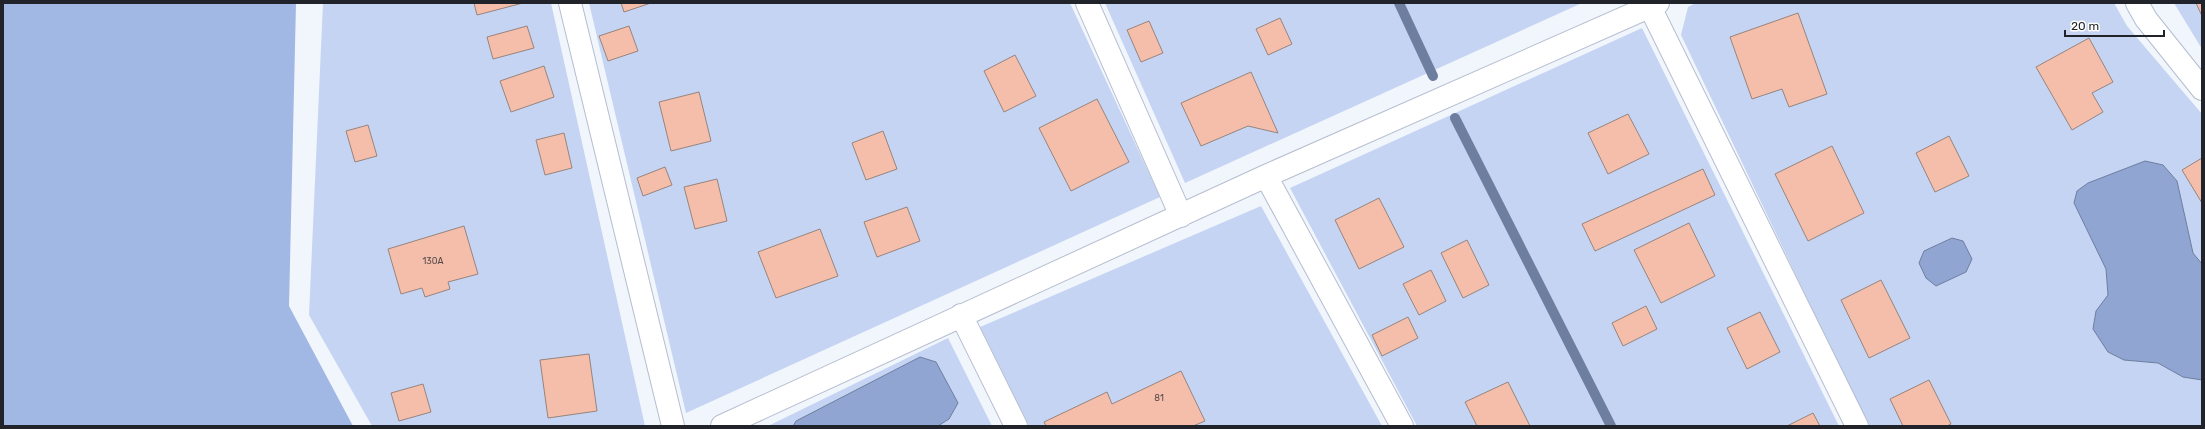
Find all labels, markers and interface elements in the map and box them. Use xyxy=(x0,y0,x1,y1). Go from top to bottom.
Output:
scale bar xyxy=(2065,12,2164,38)
text: 20 m xyxy=(2071,19,2099,33)
house number: 130А xyxy=(422,256,444,266)
house number: 81 xyxy=(1154,393,1164,403)

